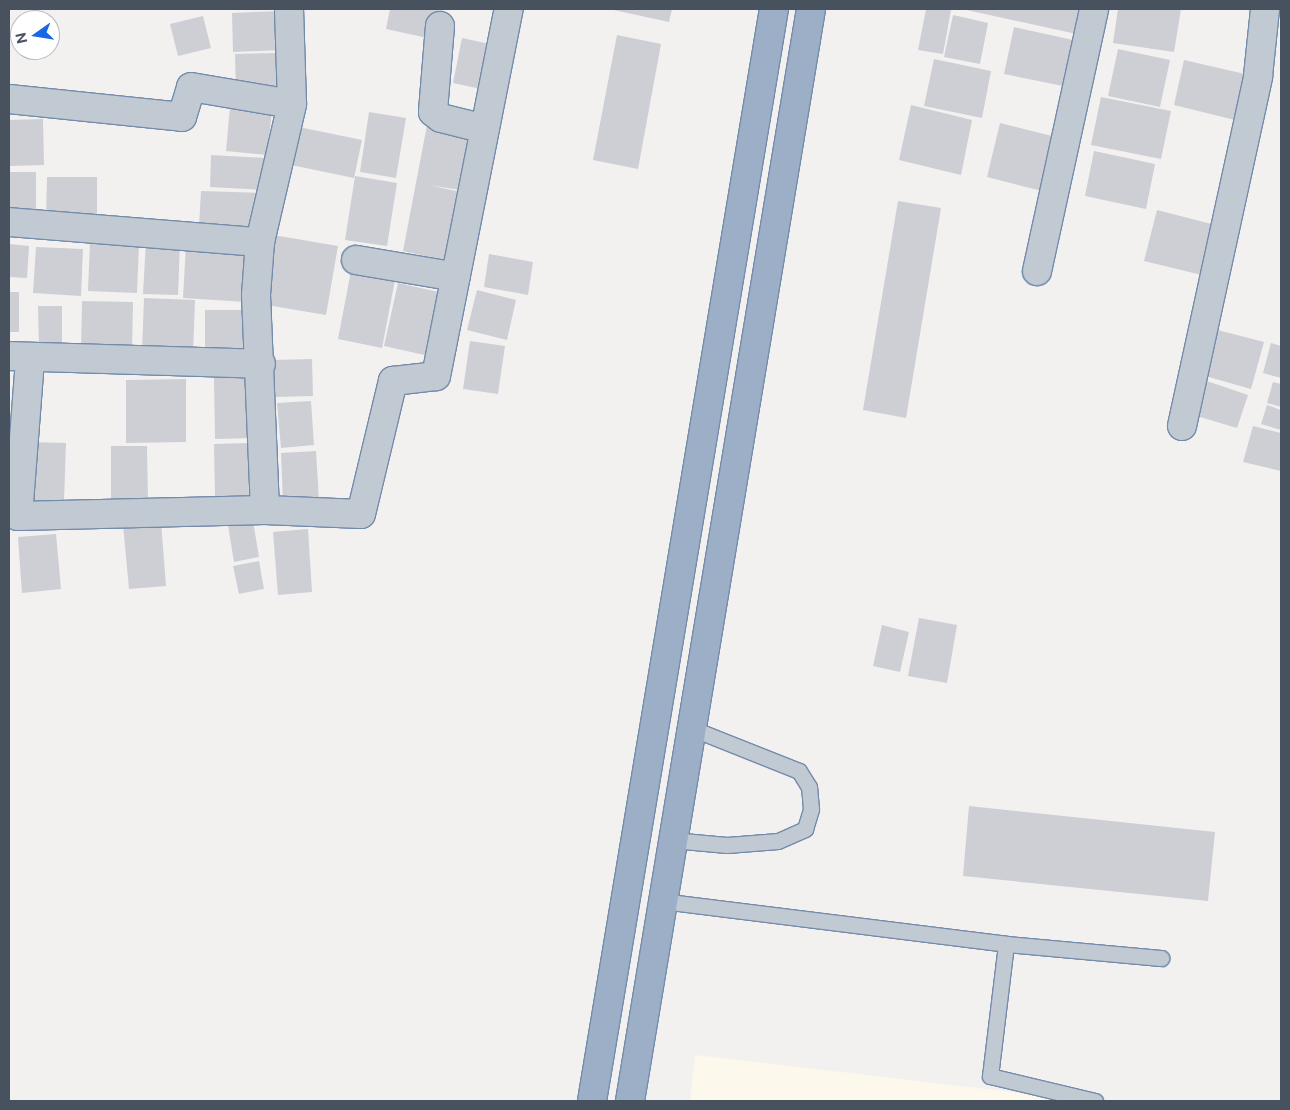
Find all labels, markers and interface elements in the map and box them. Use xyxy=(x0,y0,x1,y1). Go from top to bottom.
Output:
north arrow xyxy=(10,10,60,60)
text: N xyxy=(12,31,30,45)

